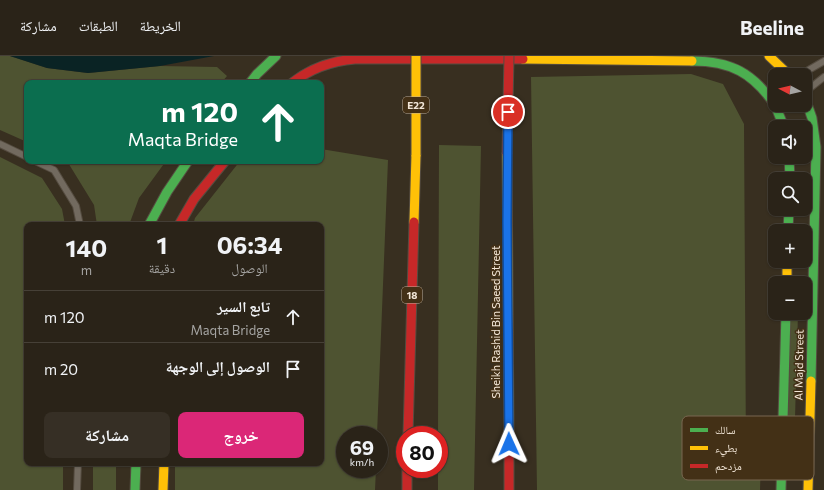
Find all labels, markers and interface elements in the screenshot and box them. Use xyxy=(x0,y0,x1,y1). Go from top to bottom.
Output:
text: Beeline xyxy=(740,16,804,39)
text: مشاركة xyxy=(20,17,57,34)
text: الطبقات xyxy=(79,17,118,34)
text: الخريطة xyxy=(140,17,181,34)
north arrow xyxy=(768,68,812,112)
map controls xyxy=(768,68,812,320)
text: 120 m xyxy=(161,94,238,128)
pin xyxy=(491,95,525,129)
icon: ahead xyxy=(252,96,304,148)
road number: E22 xyxy=(403,97,429,113)
icon: arrive xyxy=(497,101,519,123)
button: sound xyxy=(768,120,812,164)
text: Maqta Bridge xyxy=(128,128,238,150)
button: search xyxy=(768,172,812,216)
button: + xyxy=(768,224,812,268)
text: 1 xyxy=(156,230,167,259)
text: 06:34 xyxy=(217,230,282,259)
text: 140 xyxy=(66,233,107,262)
street label: Sheikh Rashid Bin Saeed Street xyxy=(489,245,502,399)
text: دقيقة xyxy=(149,260,175,276)
text: الوصول xyxy=(232,260,268,276)
text: m xyxy=(81,262,92,278)
button: − xyxy=(768,276,812,320)
road number: 18 xyxy=(402,287,422,303)
text: تابع السير xyxy=(217,297,270,315)
icon: ahead xyxy=(282,306,304,328)
text: 120 m xyxy=(44,308,84,326)
text: Maqta Bridge xyxy=(190,322,270,338)
street label: Al Majd Street xyxy=(791,329,806,401)
text: الوصول إلى الوجهة xyxy=(166,357,270,375)
icon: arrive xyxy=(282,358,304,380)
text: 20 m xyxy=(44,360,78,378)
button: مشاركة xyxy=(44,412,170,458)
button: خروج xyxy=(178,412,304,458)
legend xyxy=(682,416,814,480)
position arrow xyxy=(488,423,530,465)
text: سالك xyxy=(715,423,735,436)
speed limit sign: 80 xyxy=(396,426,448,478)
text: 69 xyxy=(350,435,374,459)
text: بطيء xyxy=(715,441,737,457)
text: km/h xyxy=(350,456,374,468)
text: مزدحم xyxy=(715,459,742,474)

